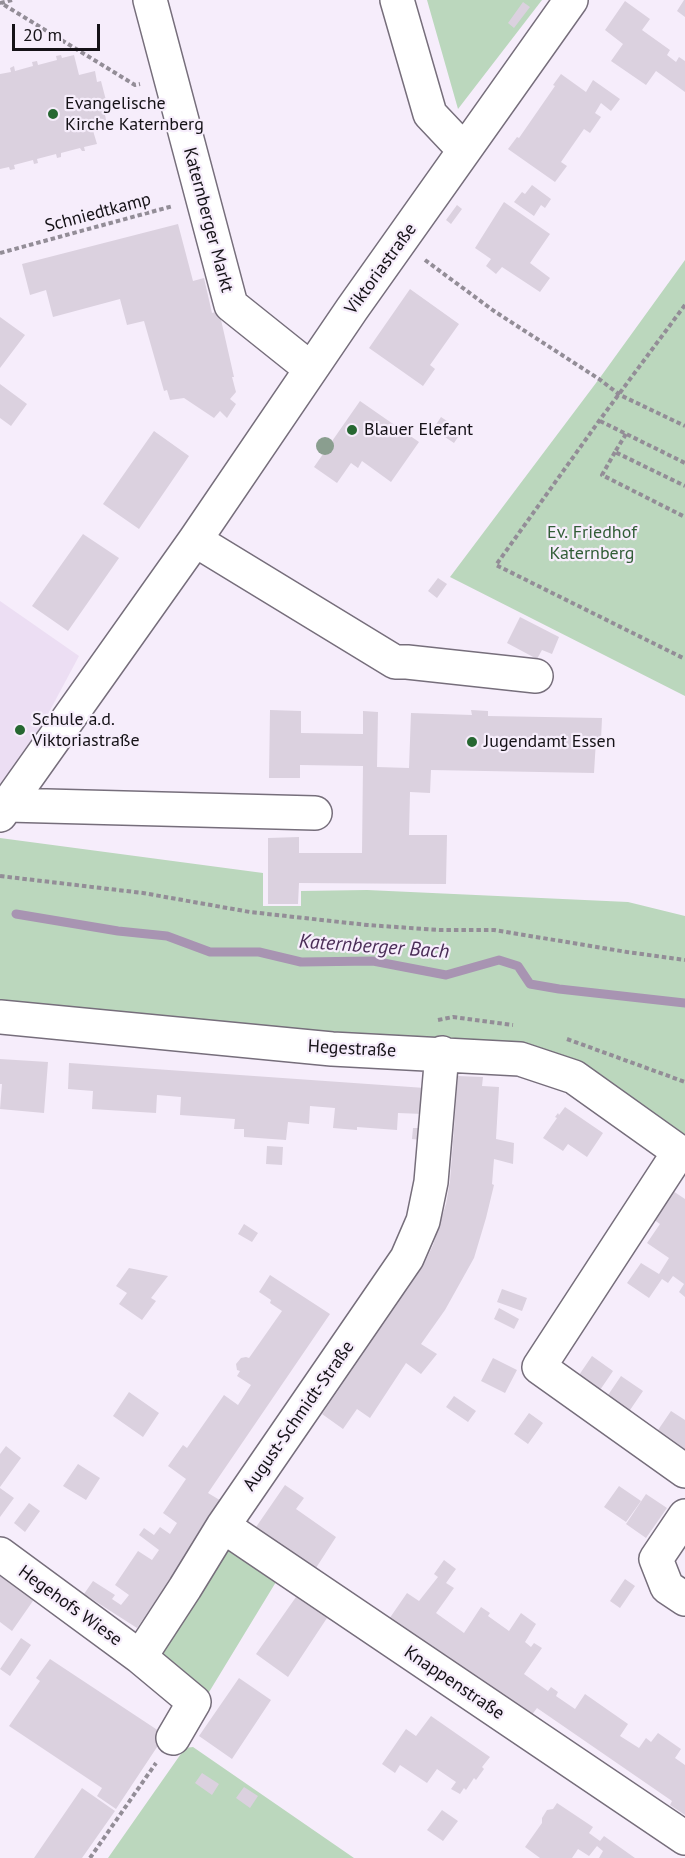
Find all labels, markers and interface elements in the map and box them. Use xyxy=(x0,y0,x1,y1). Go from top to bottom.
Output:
scale bar xyxy=(15,12,104,50)
text: 20 m xyxy=(23,23,62,46)
place label: Evangelische Kirche Katernberg xyxy=(65,93,204,136)
marker: Evangelische Kirche Katernberg xyxy=(46,107,60,121)
street label: Katernberger Markt xyxy=(178,145,238,295)
street label: Schniedtkamp xyxy=(43,188,153,238)
street label: Viktoriastraße xyxy=(341,219,421,319)
place label: Blauer Elefant xyxy=(364,419,473,441)
marker: Blauer Elefant xyxy=(345,423,359,437)
park label: Ev. Friedhof Katernberg xyxy=(547,522,637,564)
place label: Schule a.d. Viktoriastraße xyxy=(32,709,140,752)
marker: Schule a.d. Viktoriastraße xyxy=(13,723,27,737)
place label: Jugendamt Essen xyxy=(484,731,616,753)
marker: Jugendamt Essen xyxy=(465,735,479,749)
water label: Katernberger Bach xyxy=(298,930,450,964)
street label: Hegestraße xyxy=(307,1036,397,1062)
street label: August-Schmidt-Straße xyxy=(239,1337,359,1495)
street label: Hegehofs Wiese xyxy=(14,1561,126,1651)
street label: Knappenstraße xyxy=(400,1642,508,1724)

